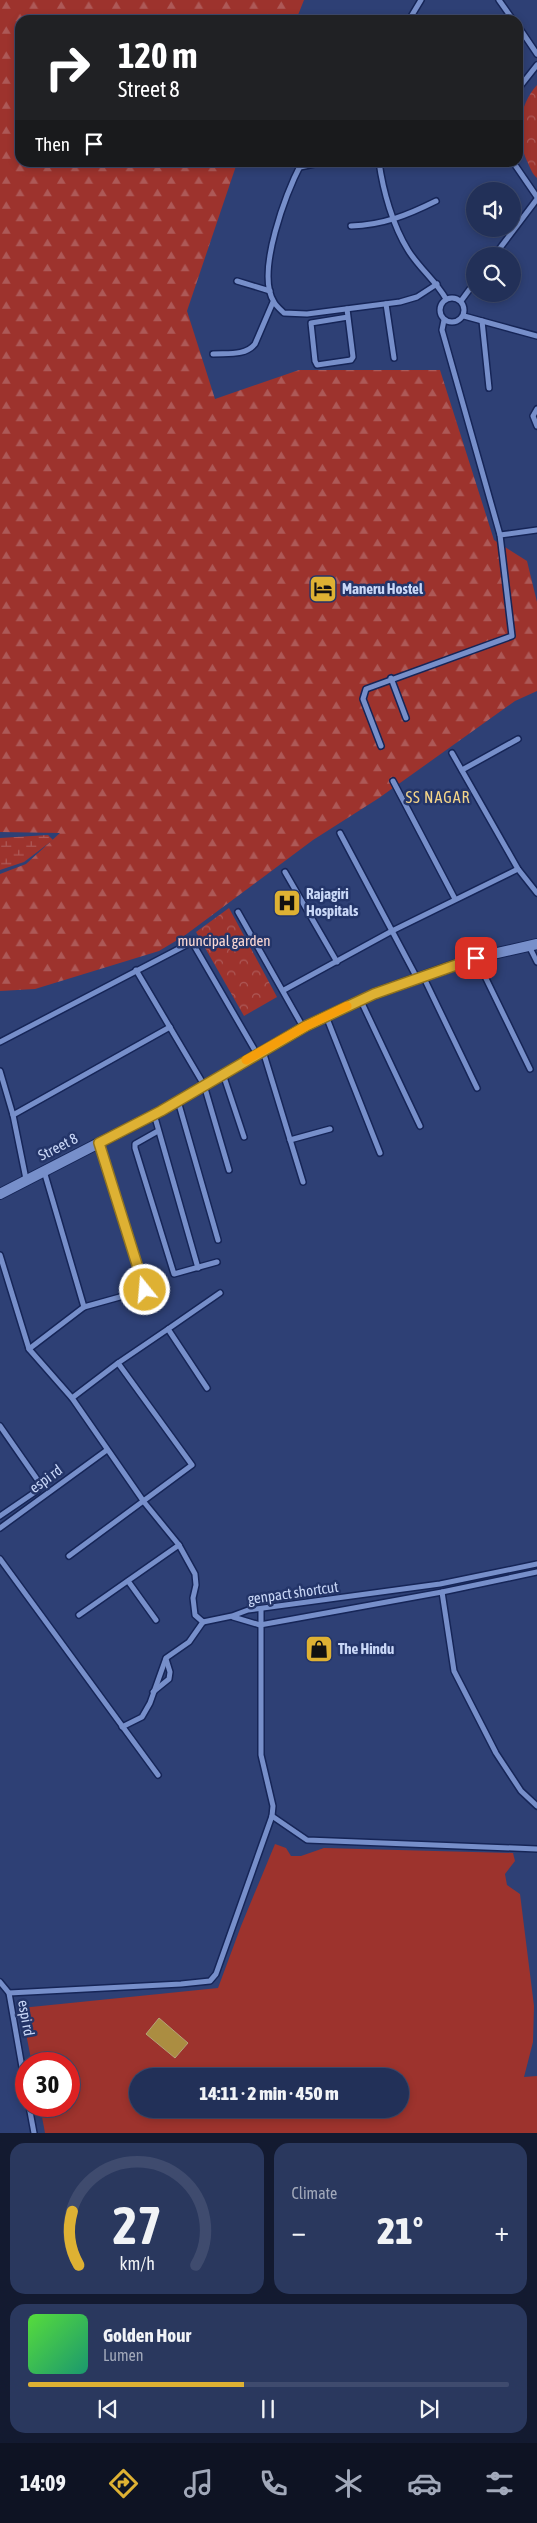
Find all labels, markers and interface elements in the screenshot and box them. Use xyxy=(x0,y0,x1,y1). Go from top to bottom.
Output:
icon: right xyxy=(35,35,100,100)
text: 120 m xyxy=(118,35,197,75)
text: Street 8 xyxy=(118,76,180,102)
icon: arrive xyxy=(80,130,108,158)
text: Then xyxy=(35,133,70,155)
map controls xyxy=(466,182,521,302)
button: sound xyxy=(466,182,521,237)
button: search xyxy=(466,247,521,302)
hotel icon: Maneru Hostel xyxy=(308,574,338,604)
place label: Maneru Hostel xyxy=(342,580,424,597)
district label: SS NAGAR xyxy=(405,788,471,806)
place label: Rajagiri Hospitals xyxy=(306,885,359,919)
hospital icon: Rajagiri Hospitals xyxy=(272,888,302,918)
park label: muncipal garden xyxy=(177,932,271,949)
pin xyxy=(455,937,497,979)
icon: arrive xyxy=(462,944,490,972)
street label: Street 8 xyxy=(35,1129,80,1164)
position arrow xyxy=(118,1263,170,1315)
street label: espi rd xyxy=(26,1461,65,1496)
street label: genpact shortcut xyxy=(246,1578,339,1607)
shop icon: The Hindu xyxy=(304,1634,334,1664)
place label: The Hindu xyxy=(338,1640,394,1657)
street label: espi rd xyxy=(15,1999,38,2037)
speed limit sign: 30 xyxy=(15,2052,80,2117)
text: 14:11 · 2 min · 450 m xyxy=(199,2082,339,2104)
text: Climate xyxy=(292,2184,337,2202)
text: 27 xyxy=(112,2195,161,2255)
text: 21° xyxy=(377,2209,423,2252)
text: − xyxy=(292,2215,306,2247)
text: + xyxy=(494,2215,509,2247)
text: km/h xyxy=(119,2253,154,2274)
text: Golden Hour xyxy=(103,2324,191,2346)
text: Lumen xyxy=(103,2346,143,2364)
icon: previous xyxy=(94,2395,122,2423)
icon: pause xyxy=(254,2395,282,2423)
icon: next xyxy=(415,2395,443,2423)
icon: directions xyxy=(106,2466,141,2501)
icon: music xyxy=(181,2466,216,2501)
icon: phone xyxy=(256,2466,291,2501)
icon: climate xyxy=(331,2466,366,2501)
icon: car xyxy=(407,2466,442,2501)
icon: filters xyxy=(482,2466,517,2501)
text: 14:09 xyxy=(20,2470,66,2496)

